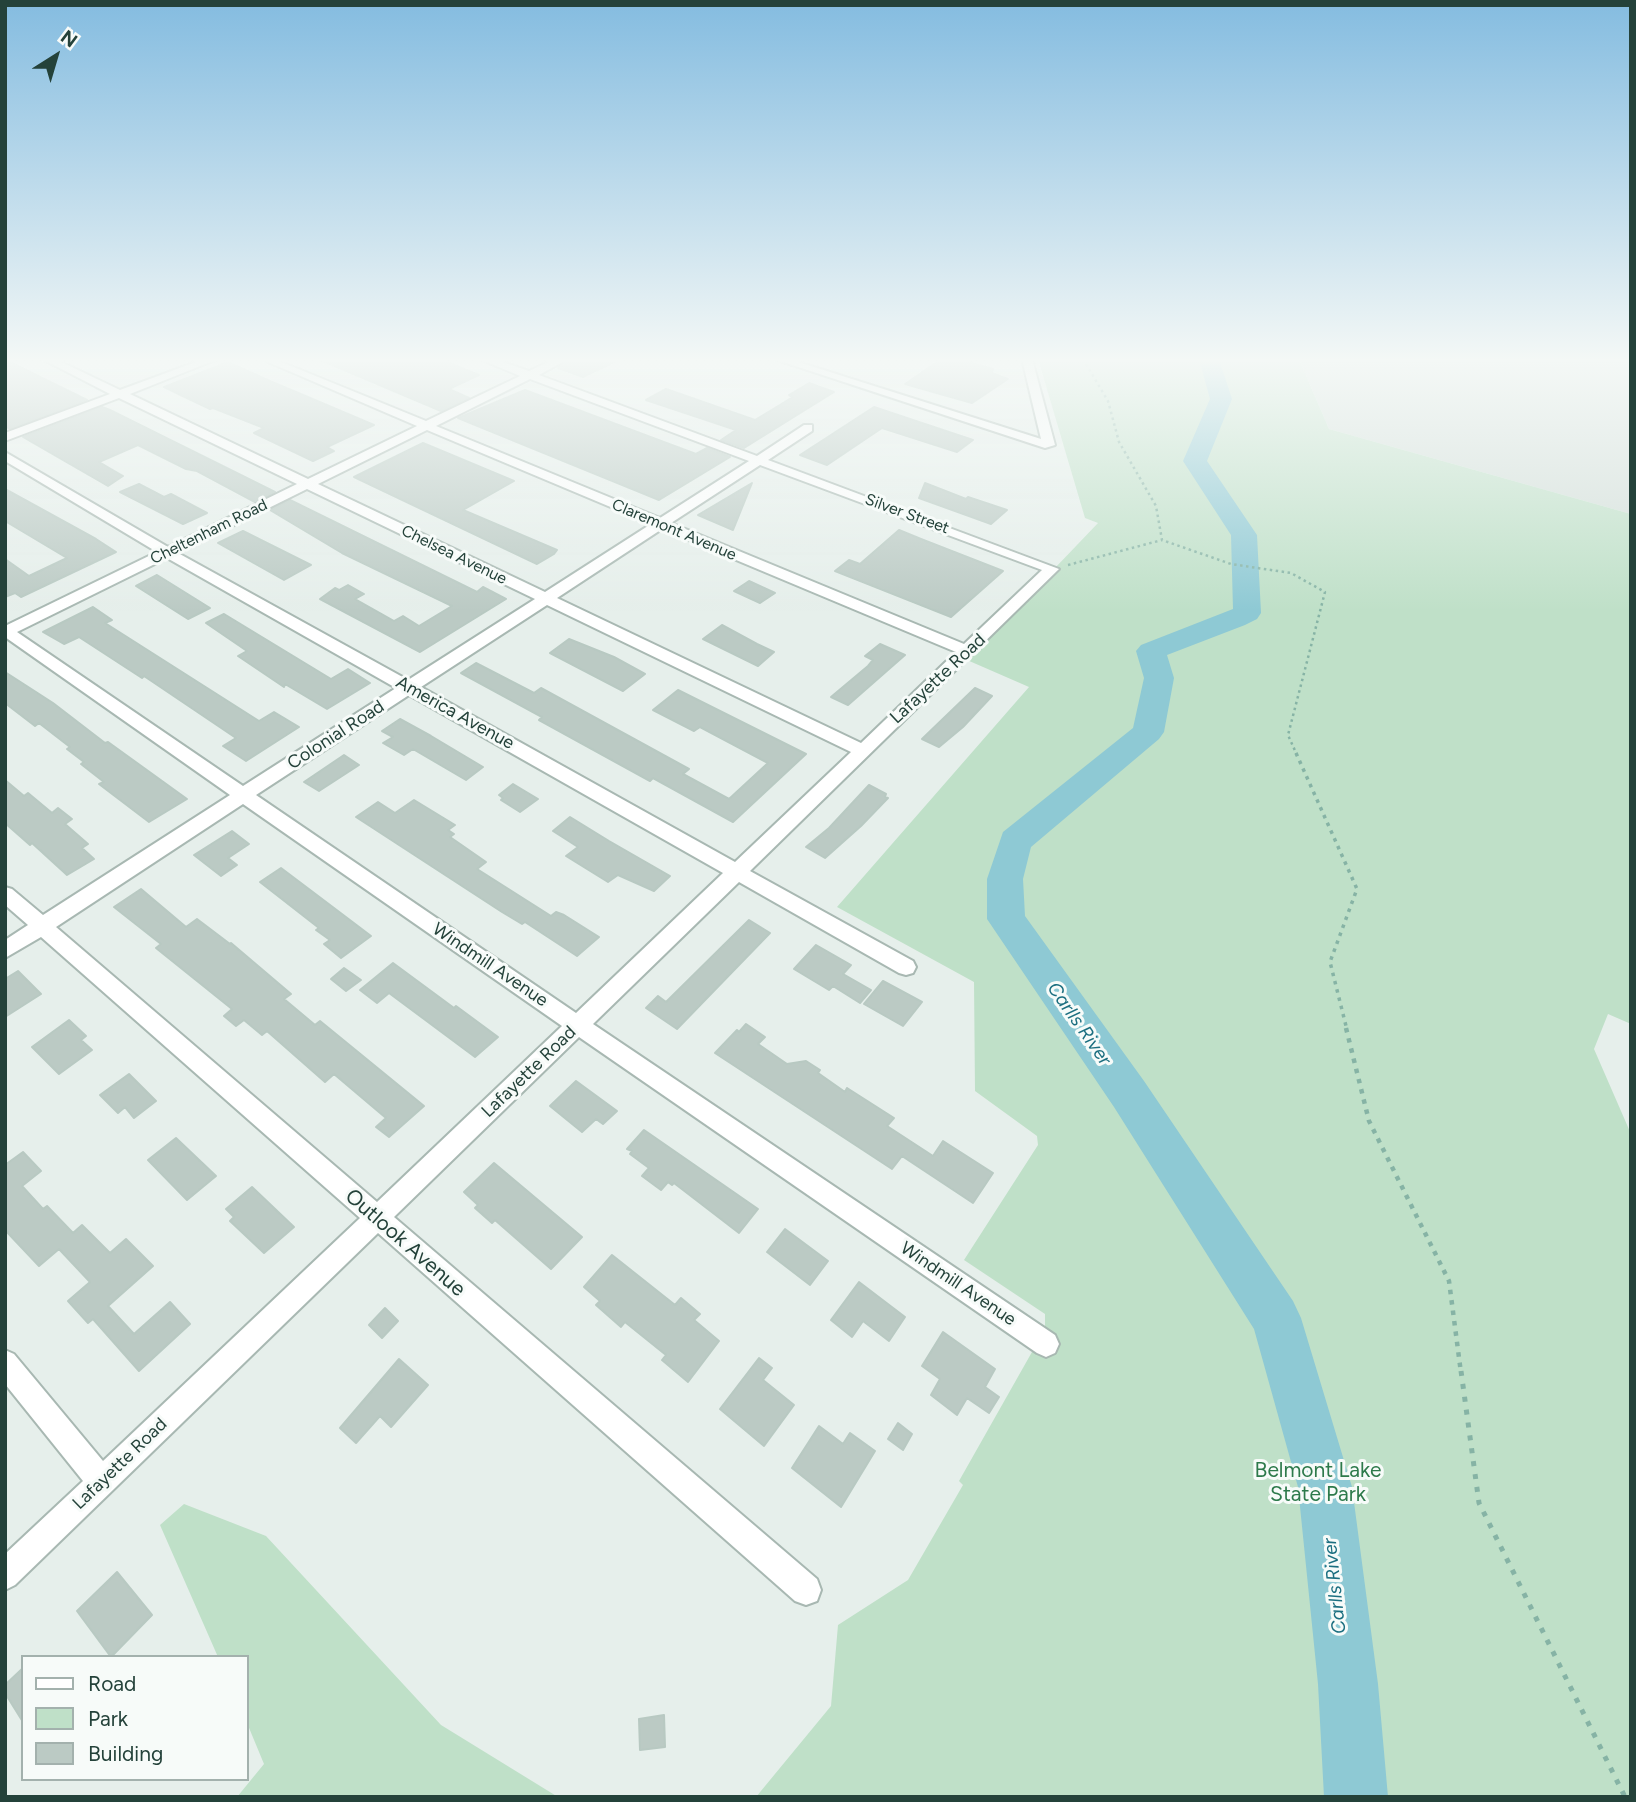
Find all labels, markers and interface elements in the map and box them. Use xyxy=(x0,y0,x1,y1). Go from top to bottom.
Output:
north arrow xyxy=(21,21,91,91)
text: N xyxy=(56,25,82,52)
street label: Silver Street xyxy=(862,490,952,538)
street label: Cheltenham Road xyxy=(147,495,271,569)
street label: Claremont Avenue xyxy=(609,495,739,565)
street label: Chelsea Avenue xyxy=(398,521,510,589)
street label: Lafayette Road xyxy=(886,629,990,729)
street label: America Avenue xyxy=(392,672,518,754)
street label: Colonial Road xyxy=(284,696,388,774)
street label: Windmill Avenue xyxy=(428,918,552,1012)
water label: Carlls River xyxy=(1042,978,1116,1070)
street label: Lafayette Road xyxy=(477,1022,581,1122)
street label: Outlook Avenue xyxy=(340,1184,470,1302)
street label: Windmill Avenue xyxy=(896,1237,1020,1331)
street label: Lafayette Road xyxy=(68,1414,172,1514)
park label: Belmont Lake State Park xyxy=(1255,1458,1381,1508)
water label: Carlls River xyxy=(1319,1537,1351,1635)
legend xyxy=(21,1655,248,1781)
text: Road xyxy=(88,1671,136,1696)
text: Park xyxy=(88,1706,128,1731)
text: Building xyxy=(88,1741,163,1766)

